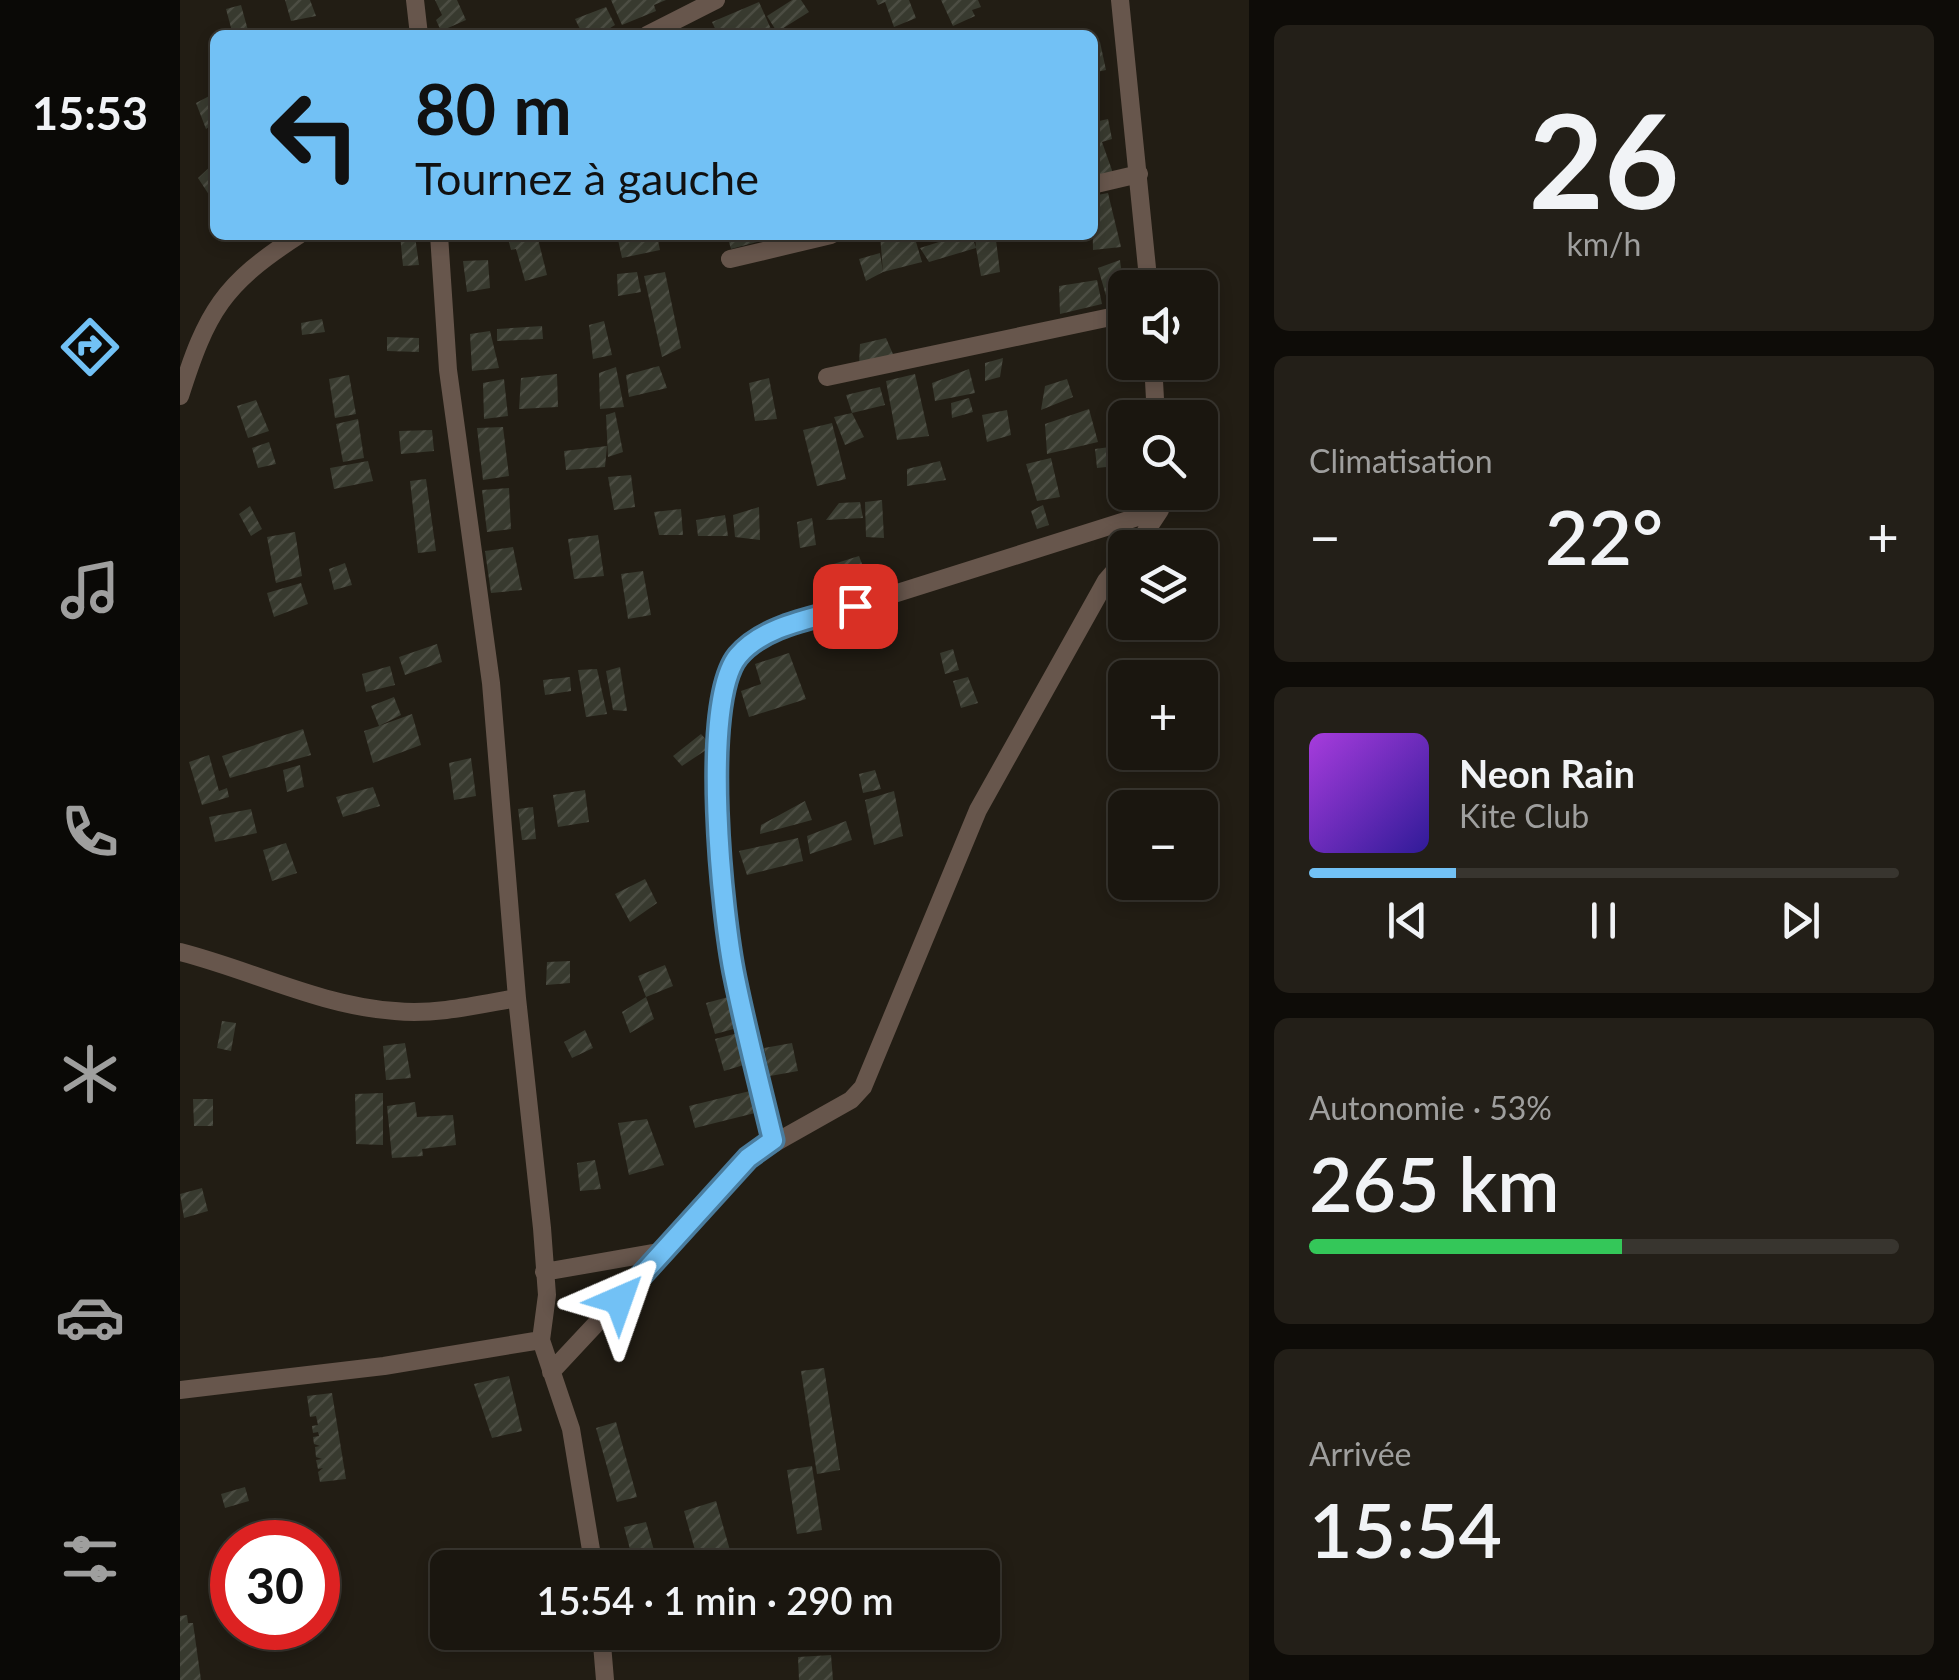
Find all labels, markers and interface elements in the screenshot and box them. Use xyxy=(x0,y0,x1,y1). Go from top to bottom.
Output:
text: 80 m xyxy=(415,66,572,150)
icon: left xyxy=(250,70,380,200)
text: 26 xyxy=(1529,81,1679,237)
text: 15:53 xyxy=(32,86,148,140)
text: Tournez à gauche xyxy=(415,151,759,205)
text: km/h xyxy=(1567,224,1641,263)
map controls xyxy=(1108,270,1218,900)
button: sound xyxy=(1108,270,1218,380)
icon: directions xyxy=(55,312,125,382)
button: search xyxy=(1108,400,1218,510)
text: Climatisation xyxy=(1309,441,1493,480)
text: 22° xyxy=(1545,491,1663,581)
text: − xyxy=(1309,503,1341,569)
text: + xyxy=(1867,503,1899,569)
button: layers xyxy=(1108,530,1218,640)
icon: music xyxy=(55,555,125,625)
pin xyxy=(813,564,898,649)
icon: arrive xyxy=(828,579,883,634)
button: + xyxy=(1108,660,1218,770)
text: Neon Rain xyxy=(1459,750,1635,796)
button: − xyxy=(1108,790,1218,900)
text: Kite Club xyxy=(1459,796,1589,835)
icon: phone xyxy=(55,797,125,867)
icon: previous xyxy=(1380,893,1435,948)
icon: pause xyxy=(1576,893,1631,948)
icon: next xyxy=(1773,893,1828,948)
icon: climate xyxy=(55,1039,125,1109)
text: Autonomie · 53% xyxy=(1309,1088,1552,1127)
text: 265 km xyxy=(1309,1138,1560,1228)
position arrow xyxy=(567,1248,671,1352)
icon: car xyxy=(55,1282,125,1352)
text: Arrivée xyxy=(1309,1434,1411,1473)
text: 15:54 xyxy=(1309,1484,1502,1574)
speed limit sign: 30 xyxy=(210,1520,340,1650)
icon: filters xyxy=(55,1524,125,1594)
text: 15:54 · 1 min · 290 m xyxy=(537,1577,893,1623)

